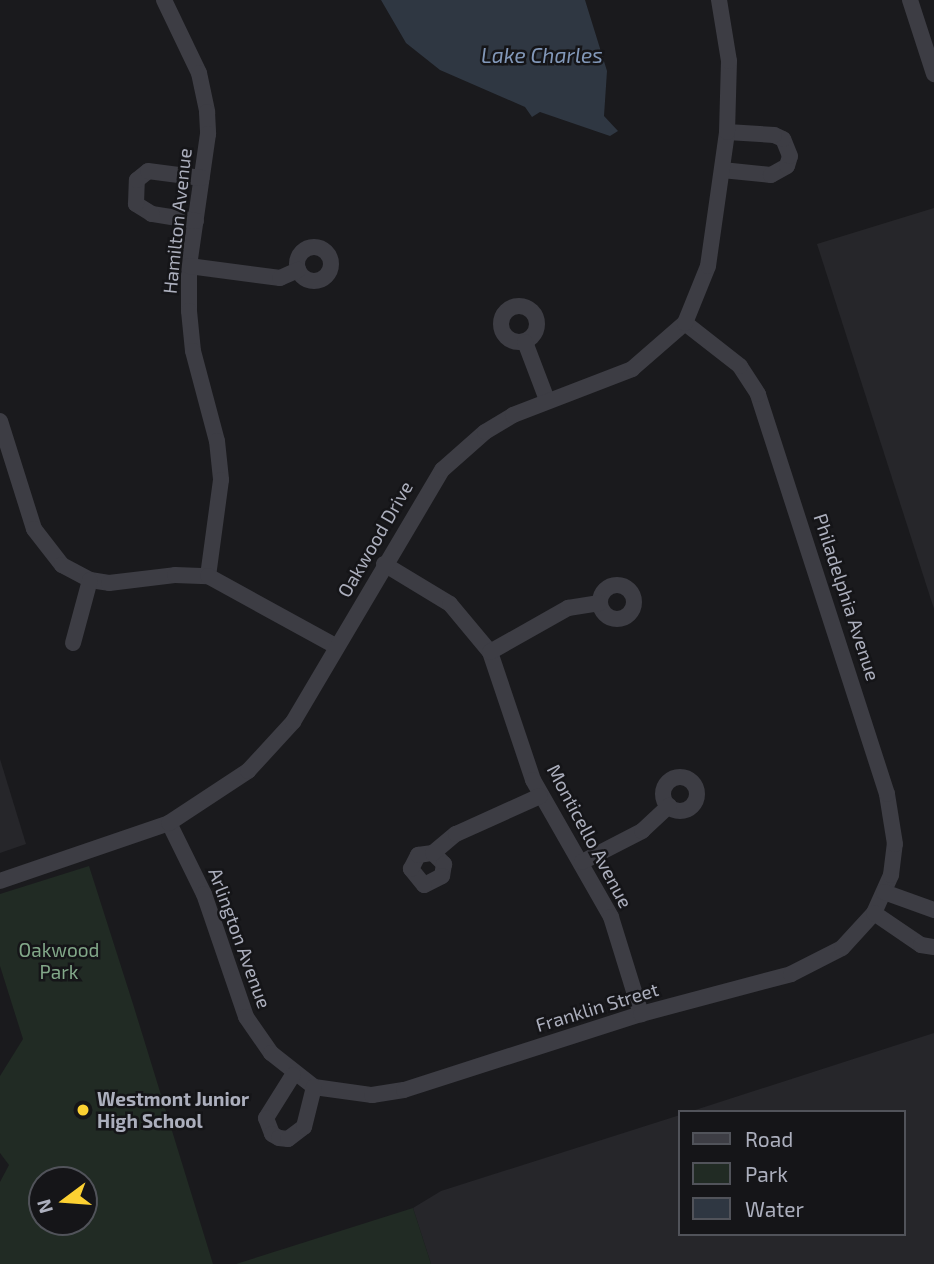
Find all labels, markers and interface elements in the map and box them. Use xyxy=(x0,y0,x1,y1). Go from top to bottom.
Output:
water label: Lake Charles xyxy=(481,42,603,68)
street label: Hamilton Avenue xyxy=(158,147,196,295)
street label: Oakwood Drive xyxy=(333,477,417,601)
street label: Philadelphia Avenue xyxy=(809,510,885,684)
street label: Monticello Avenue xyxy=(542,760,638,912)
street label: Arlington Avenue xyxy=(204,864,276,1012)
park label: Oakwood Park xyxy=(19,939,99,983)
street label: Franklin Street xyxy=(533,978,661,1036)
place label: Westmont Junior High School xyxy=(97,1088,249,1132)
marker: Westmont Junior High School xyxy=(75,1102,91,1118)
legend xyxy=(678,1110,906,1236)
text: Road xyxy=(745,1126,793,1151)
text: Park xyxy=(745,1161,788,1186)
north arrow xyxy=(28,1166,98,1236)
text: Water xyxy=(745,1196,804,1221)
text: N xyxy=(31,1197,57,1216)

